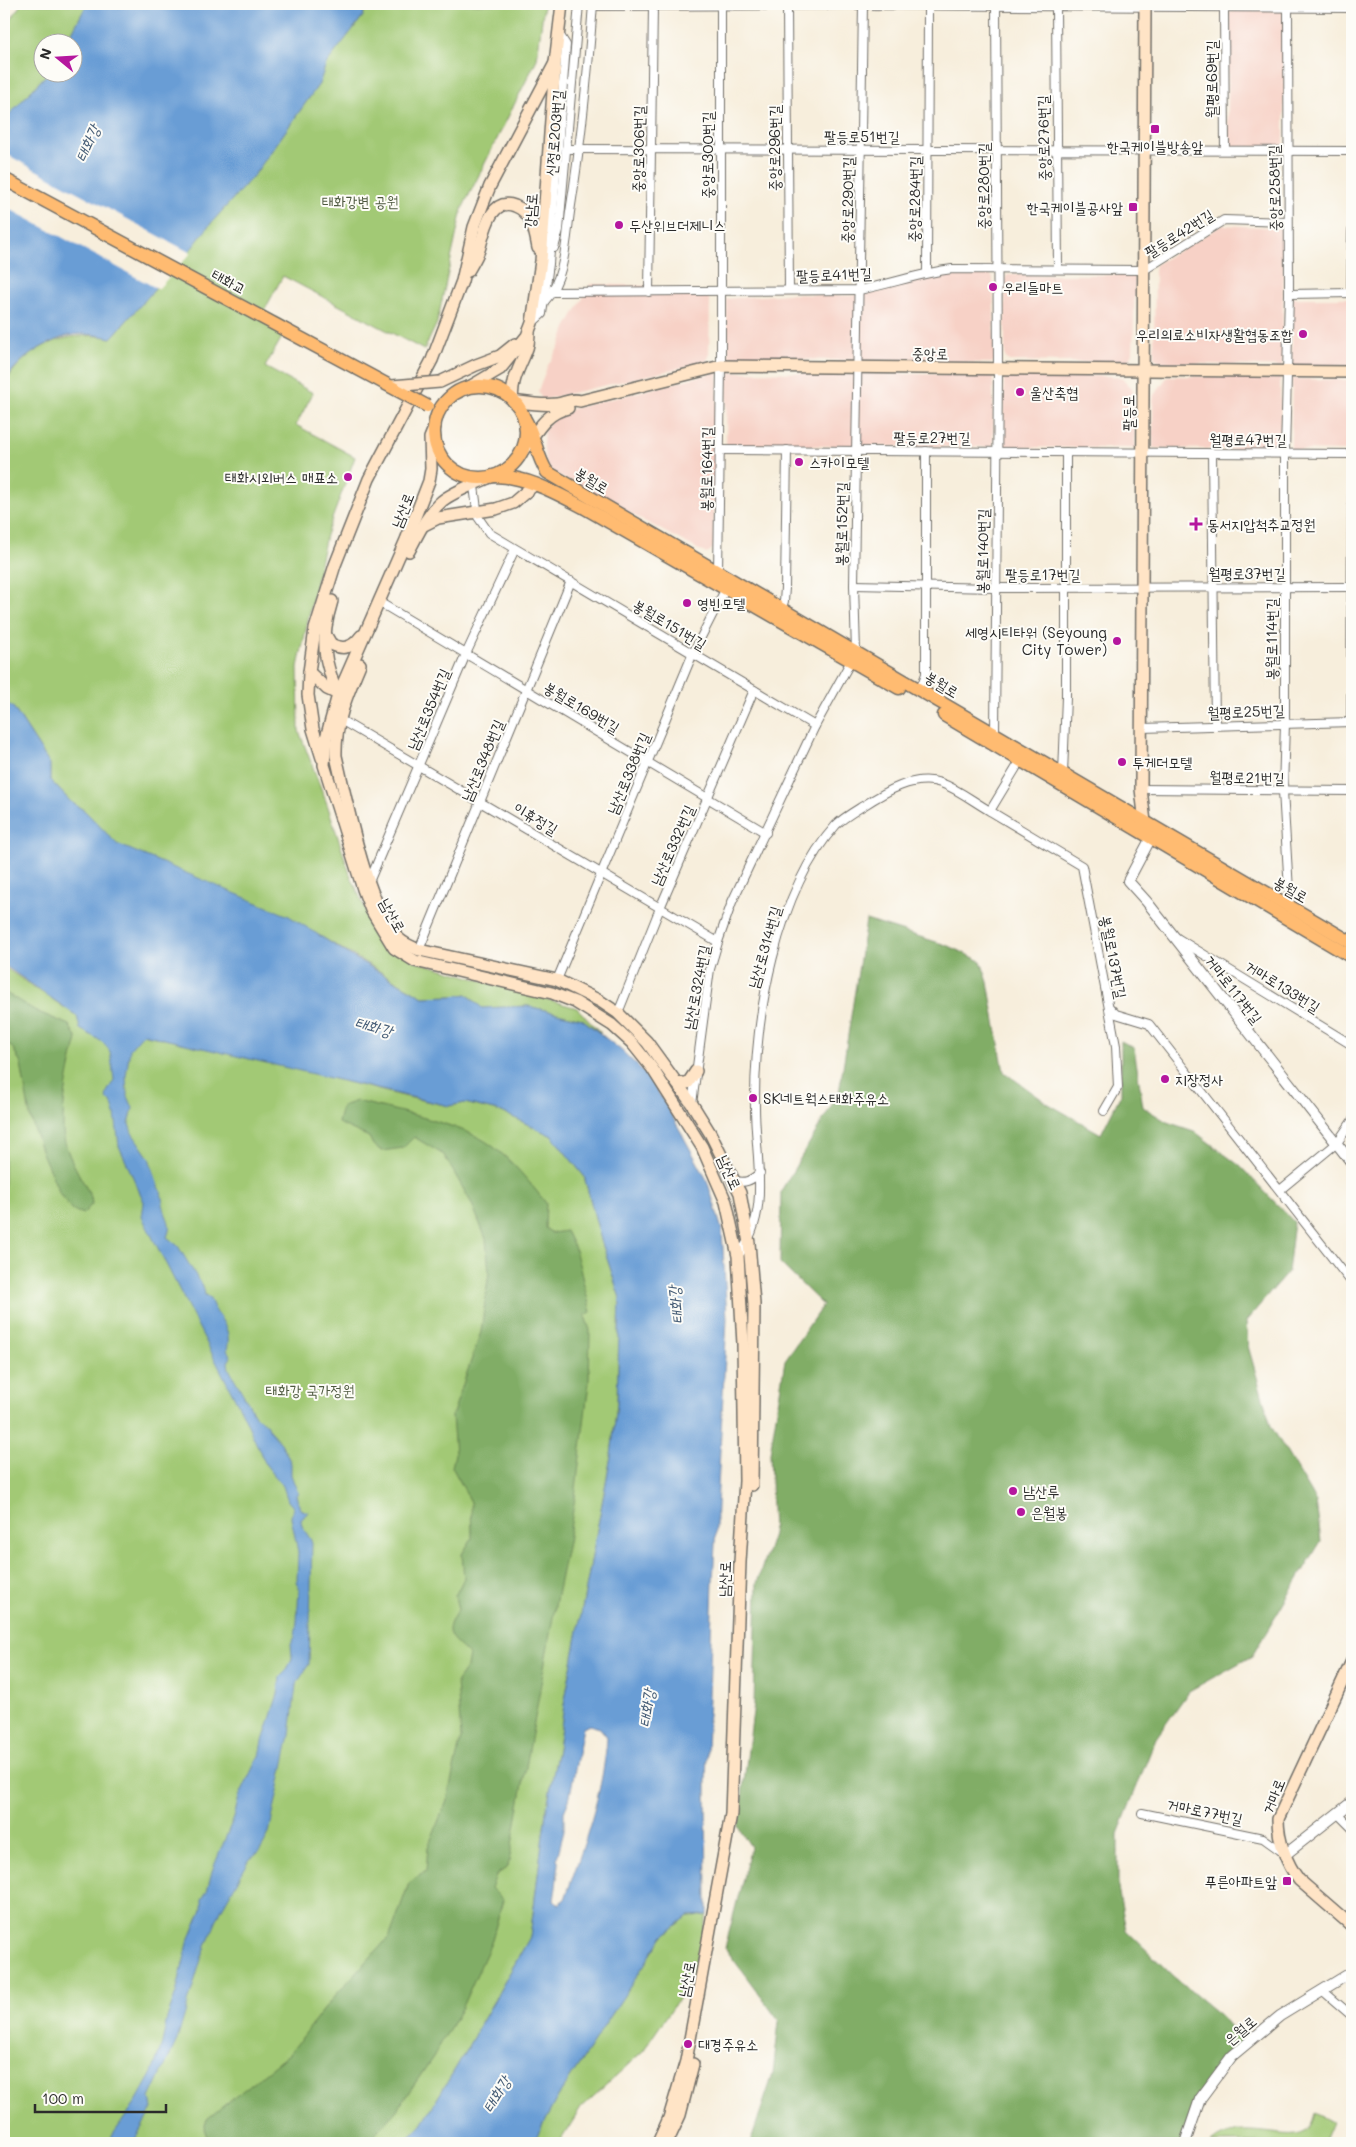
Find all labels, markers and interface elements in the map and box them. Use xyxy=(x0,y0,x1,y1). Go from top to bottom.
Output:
north arrow xyxy=(32,32,82,82)
street label: 월평로69번길 xyxy=(1201,40,1221,118)
text: N xyxy=(34,46,56,62)
street label: 신정로203번길 xyxy=(540,89,568,177)
street label: 중앙로276번길 xyxy=(1032,95,1054,181)
street label: 중앙로306번길 xyxy=(627,105,649,193)
street label: 중앙로296번길 xyxy=(764,105,784,191)
street label: 중앙로300번길 xyxy=(697,111,717,199)
water label: 태화강 xyxy=(70,119,105,165)
marker: 한국케이블방송앞 xyxy=(1149,123,1161,135)
street label: 팔등로51번길 xyxy=(824,126,900,146)
place label: 한국케이블방송앞 xyxy=(1107,136,1203,156)
street label: 중앙로280번길 xyxy=(973,142,993,230)
street label: 중앙로258번길 xyxy=(1263,145,1285,231)
street label: 중앙로290번길 xyxy=(836,156,858,244)
street label: 중앙로284번길 xyxy=(903,156,925,242)
park label: 태화강변 공원 xyxy=(321,191,399,211)
street label: 강남로 xyxy=(519,192,541,230)
place label: 한국케이블공사앞 xyxy=(1026,197,1123,217)
marker: 한국케이블공사앞 xyxy=(1127,201,1139,213)
street label: 팔등로42번길 xyxy=(1141,204,1217,262)
place label: 두산위브더제니스 xyxy=(629,215,726,235)
marker: 두산위브더제니스 xyxy=(613,219,625,231)
street label: 팔등로41번길 xyxy=(796,263,872,285)
street label: 태화교 xyxy=(208,264,250,298)
place label: 우리들마트 xyxy=(1003,277,1063,297)
marker: 우리들마트 xyxy=(987,281,999,293)
place label: 우리의료소비자생활협동조합 xyxy=(1136,324,1293,344)
marker: 우리의료소비자생활협동조합 xyxy=(1297,328,1309,340)
street label: 중앙로 xyxy=(912,343,948,363)
place label: 울산축협 xyxy=(1030,382,1078,402)
marker: 울산축협 xyxy=(1014,386,1026,398)
street label: 팔등로 xyxy=(1118,395,1138,431)
street label: 봉월로164번길 xyxy=(695,426,717,512)
street label: 팔등로27번길 xyxy=(893,427,971,447)
street label: 월평로47번길 xyxy=(1209,429,1287,449)
place label: 스카이모텔 xyxy=(809,452,869,472)
marker: 스카이모텔 xyxy=(793,456,805,468)
street label: 봉월로 xyxy=(571,462,613,498)
place label: 태화시외버스 매표소 xyxy=(225,467,338,487)
marker: 태화시외버스 매표소 xyxy=(342,471,354,483)
street label: 봉월로152번길 xyxy=(830,482,852,566)
street label: 남산로 xyxy=(386,489,418,531)
street label: 봉월로140번길 xyxy=(971,508,993,594)
place label: 동서지압척추교정원 xyxy=(1207,514,1316,534)
marker: 동서지압척추교정원 xyxy=(1189,517,1203,531)
street label: 월평로37번길 xyxy=(1208,563,1286,583)
street label: 팔등로17번길 xyxy=(1005,564,1081,584)
place label: 영빈모텔 xyxy=(697,593,745,613)
street label: 봉월로151번길 xyxy=(629,594,711,654)
marker: 영빈모텔 xyxy=(681,597,693,609)
street label: 봉월로114번길 xyxy=(1261,598,1281,680)
place label: 세영시티타워 (Seyoung City Tower) xyxy=(965,622,1107,659)
marker: 세영시티타워 (Seyoung City Tower) xyxy=(1111,635,1123,647)
street label: 남산로354번길 xyxy=(402,665,454,753)
street label: 봉월로 xyxy=(921,666,963,702)
street label: 봉월로169번길 xyxy=(540,677,624,737)
street label: 월평로25번길 xyxy=(1207,700,1285,722)
street label: 남산로348번길 xyxy=(456,716,508,804)
street label: 남산로338번길 xyxy=(602,729,654,817)
place label: 투게더모텔 xyxy=(1132,752,1192,772)
marker: 투게더모텔 xyxy=(1116,756,1128,768)
street label: 월평로21번길 xyxy=(1209,766,1285,788)
street label: 이휴정길 xyxy=(510,797,562,839)
street label: 남산로332번길 xyxy=(645,802,699,888)
street label: 봉월로 xyxy=(1270,871,1312,907)
street label: 남산로 xyxy=(375,894,411,936)
street label: 남산로314번길 xyxy=(743,904,785,990)
street label: 봉월로137번길 xyxy=(1096,914,1132,1000)
street label: 남산로324번길 xyxy=(678,943,714,1031)
street label: 거마로117번길 xyxy=(1201,950,1267,1028)
street label: 거마로133번길 xyxy=(1242,955,1324,1017)
water label: 태화강 xyxy=(353,1011,397,1042)
place label: 지장정사 xyxy=(1175,1069,1223,1089)
marker: 지장정사 xyxy=(1159,1073,1171,1085)
place label: SK네트웍스태화주유소 xyxy=(763,1088,889,1108)
marker: SK네트웍스태화주유소 xyxy=(747,1092,759,1104)
street label: 남산로 xyxy=(713,1151,747,1193)
water label: 태화강 xyxy=(662,1283,687,1325)
park label: 태화강 국가정원 xyxy=(265,1380,355,1400)
place label: 남산루 xyxy=(1023,1481,1059,1501)
marker: 남산루 xyxy=(1007,1485,1019,1497)
place label: 은월봉 xyxy=(1031,1502,1067,1522)
marker: 은월봉 xyxy=(1015,1506,1027,1518)
street label: 남산로 xyxy=(713,1561,735,1597)
water label: 태화강 xyxy=(633,1685,659,1729)
street label: 거마로 xyxy=(1257,1775,1289,1817)
street label: 거마로77번길 xyxy=(1165,1793,1245,1829)
place label: 푸른아파트앞 xyxy=(1205,1871,1277,1891)
marker: 푸른아파트앞 xyxy=(1281,1875,1293,1887)
street label: 남산로 xyxy=(673,1959,699,1999)
street label: 은월로 xyxy=(1220,2011,1260,2049)
place label: 대경주유소 xyxy=(698,2034,758,2054)
marker: 대경주유소 xyxy=(682,2038,694,2050)
water label: 태화강 xyxy=(477,2070,516,2116)
scale bar xyxy=(35,2082,166,2114)
text: 100 m xyxy=(42,2088,84,2108)

